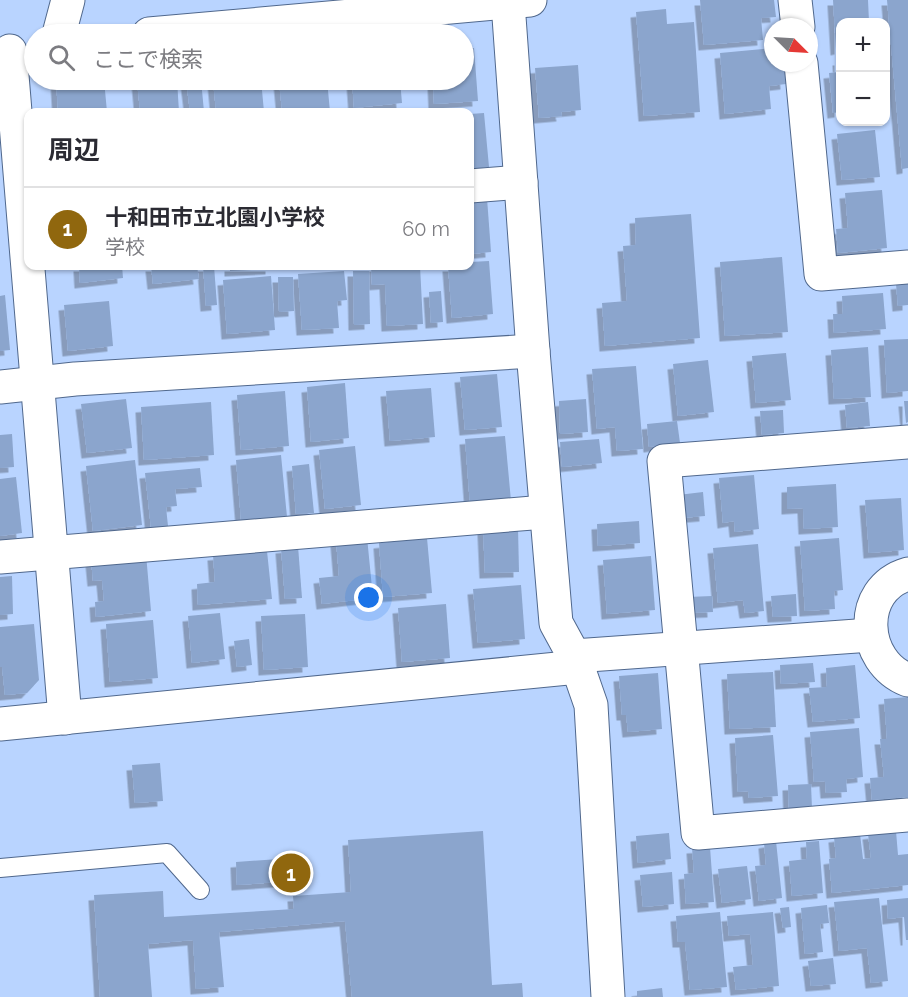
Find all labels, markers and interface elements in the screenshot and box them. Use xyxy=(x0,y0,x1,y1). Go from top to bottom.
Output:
north arrow xyxy=(764,18,818,72)
map controls xyxy=(836,18,890,126)
button: + xyxy=(836,18,890,72)
search box xyxy=(24,24,474,90)
icon: search xyxy=(45,41,78,74)
text: ここで検索 xyxy=(93,46,203,72)
button: − xyxy=(836,72,890,126)
text: 周辺 xyxy=(48,135,100,165)
text: 十和田市立北園小学校 xyxy=(105,204,325,230)
text: 1 xyxy=(63,217,72,241)
text: 60 m xyxy=(402,217,450,241)
text: 学校 xyxy=(105,235,145,259)
your location xyxy=(354,583,383,612)
pin: 1 xyxy=(272,850,310,896)

